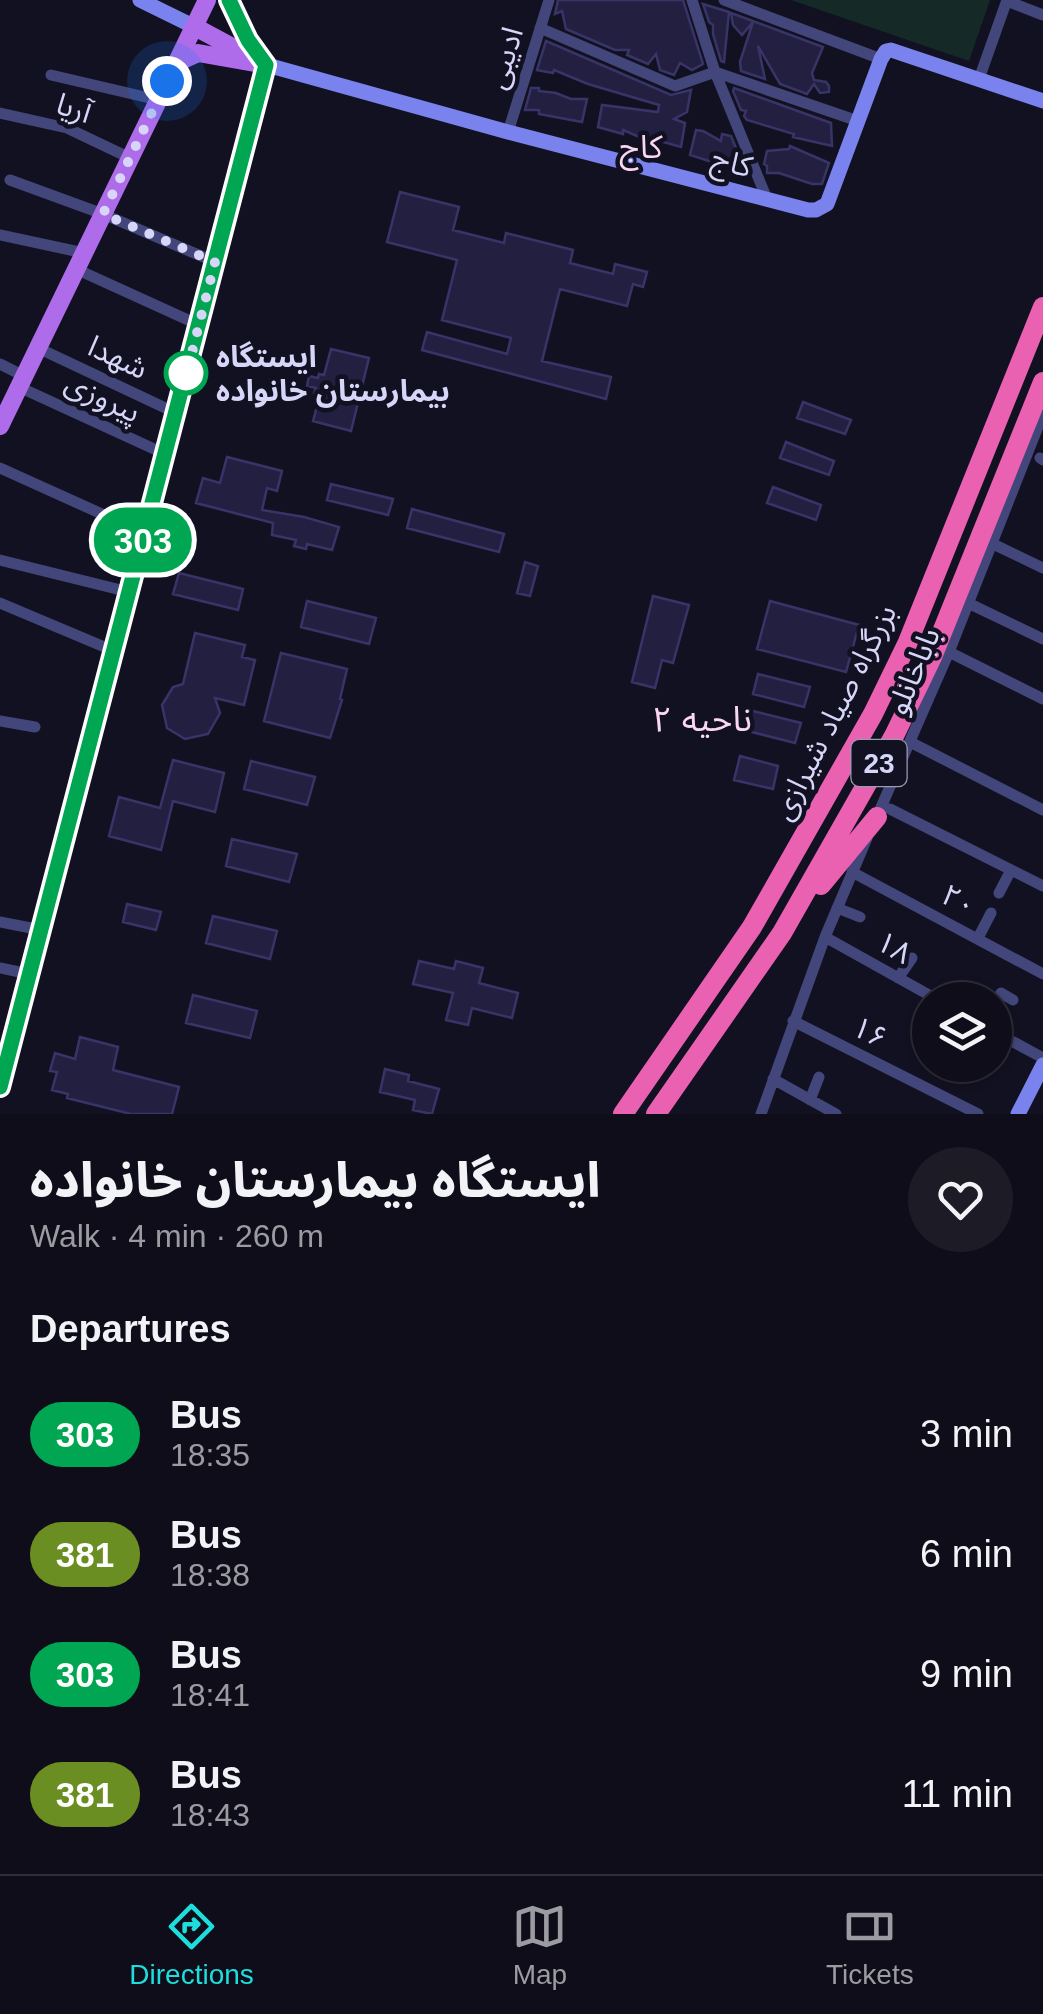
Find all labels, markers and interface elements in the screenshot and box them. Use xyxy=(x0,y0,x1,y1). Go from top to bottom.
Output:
street label: ادیبی xyxy=(479,23,530,93)
your location xyxy=(142,56,192,106)
street label: آریا xyxy=(52,87,97,131)
district label: کاج xyxy=(620,129,663,171)
street label: کاج xyxy=(707,141,756,189)
street label: شهدا xyxy=(83,329,153,386)
place label: ایستگاه بیمارستان خانواده xyxy=(216,340,450,408)
marker: ایستگاه بیمارستان خانواده xyxy=(165,352,207,394)
street label: پیروزی xyxy=(59,365,146,432)
line badge: 303 xyxy=(86,508,200,572)
text: 303 xyxy=(114,521,172,560)
street label: بزرگراه صیاد شیرازی xyxy=(765,599,903,826)
street label: باباخانلو xyxy=(880,623,947,720)
district label: ناحیه ۲ xyxy=(652,699,752,738)
road number: 23 xyxy=(852,740,906,786)
street label: ۲۰ xyxy=(936,877,982,923)
street label: ۱۸ xyxy=(871,924,917,970)
map controls xyxy=(912,982,1012,1082)
button: layers xyxy=(912,982,1012,1082)
street label: ۱۶ xyxy=(847,1010,893,1054)
button: heart xyxy=(908,1147,1013,1252)
text: ایستگاه بیمارستان خانواده xyxy=(30,1154,601,1207)
text: Walk · 4 min · 260 m xyxy=(30,1218,324,1254)
text: Departures xyxy=(30,1308,231,1350)
text: Bus xyxy=(170,1394,242,1436)
text: 3 min xyxy=(920,1413,1013,1455)
text: 303 xyxy=(56,1415,114,1454)
text: 18:35 xyxy=(170,1437,250,1473)
text: Bus xyxy=(170,1514,242,1556)
text: 6 min xyxy=(920,1533,1013,1575)
text: 381 xyxy=(56,1535,114,1574)
text: 18:38 xyxy=(170,1557,250,1593)
text: Bus xyxy=(170,1634,242,1676)
text: 9 min xyxy=(920,1653,1013,1695)
text: 303 xyxy=(56,1655,114,1694)
text: 18:41 xyxy=(170,1677,250,1713)
text: Bus xyxy=(170,1754,242,1796)
text: 11 min xyxy=(902,1773,1013,1815)
text: 381 xyxy=(56,1775,114,1814)
text: 18:43 xyxy=(170,1797,250,1833)
tab: Directions xyxy=(129,1899,254,1991)
tab: Map xyxy=(512,1899,567,1991)
tab: Tickets xyxy=(826,1899,914,1991)

